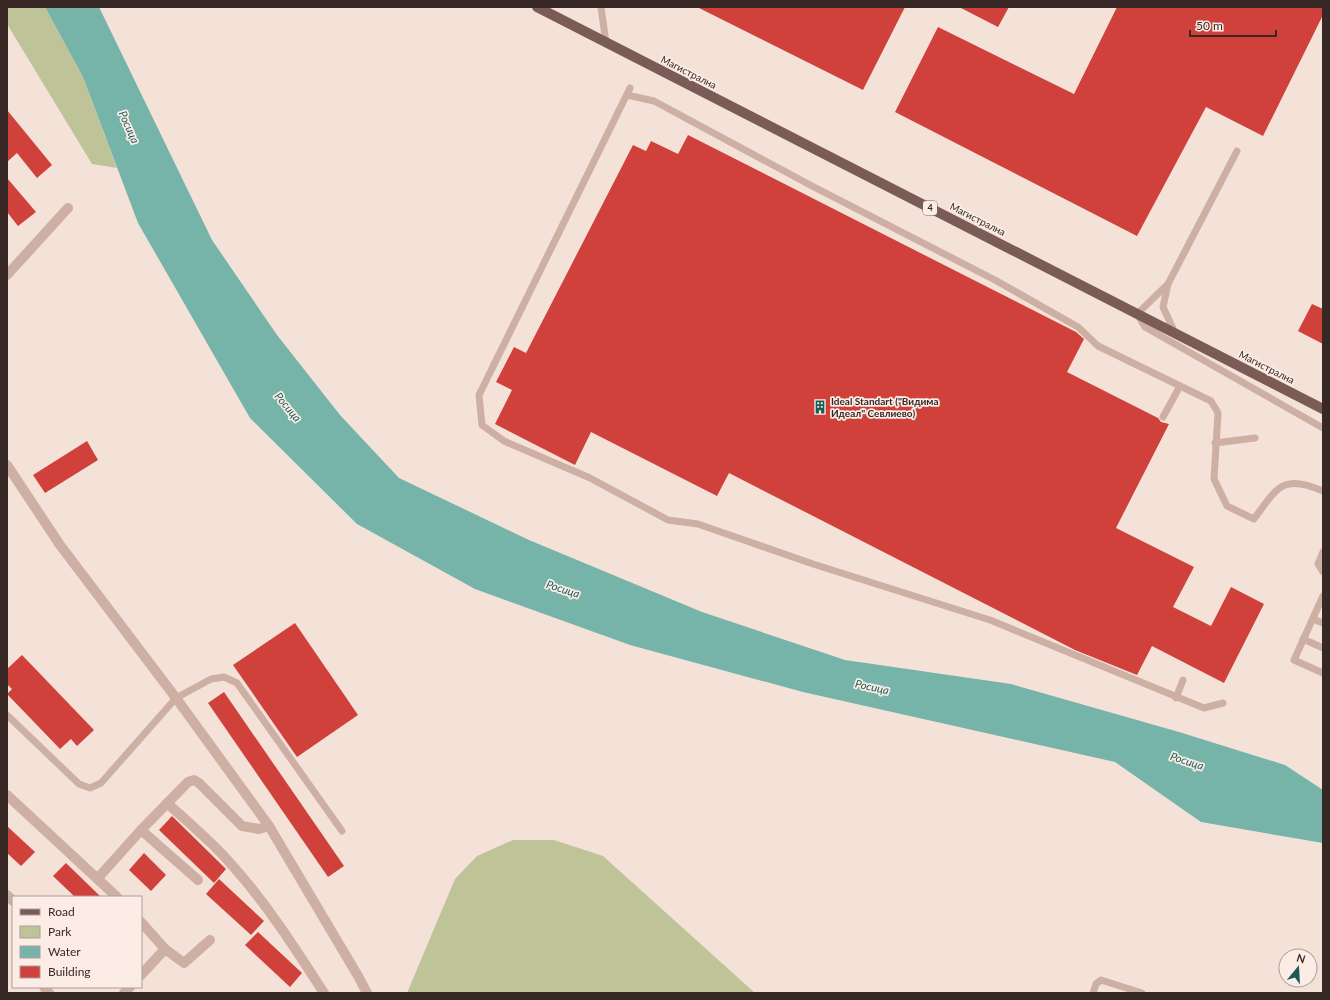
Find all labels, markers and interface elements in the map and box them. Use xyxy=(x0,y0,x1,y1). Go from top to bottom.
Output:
scale bar xyxy=(1190,12,1276,38)
text: 50 m xyxy=(1196,18,1223,33)
street label: Магистрална xyxy=(659,53,719,91)
water label: Росица xyxy=(117,109,143,145)
street label: Магистрална xyxy=(948,200,1008,238)
road number: 4 xyxy=(923,201,937,215)
street label: Магистрална xyxy=(1237,348,1297,386)
water label: Росица xyxy=(272,389,305,424)
place label: Ideal Standart ("Видима Идеал" Севлиево) xyxy=(831,395,939,419)
building icon: Ideal Standart ("Видима Идеал" Севлиево) xyxy=(812,399,828,415)
water label: Росица xyxy=(545,577,582,600)
water label: Росица xyxy=(854,677,891,697)
water label: Росица xyxy=(1169,749,1206,772)
legend xyxy=(12,896,142,988)
text: Road xyxy=(48,904,75,919)
text: Park xyxy=(48,924,72,939)
text: Water xyxy=(48,944,81,959)
north arrow xyxy=(1278,948,1318,988)
text: N xyxy=(1295,951,1307,966)
text: Building xyxy=(48,964,91,979)

